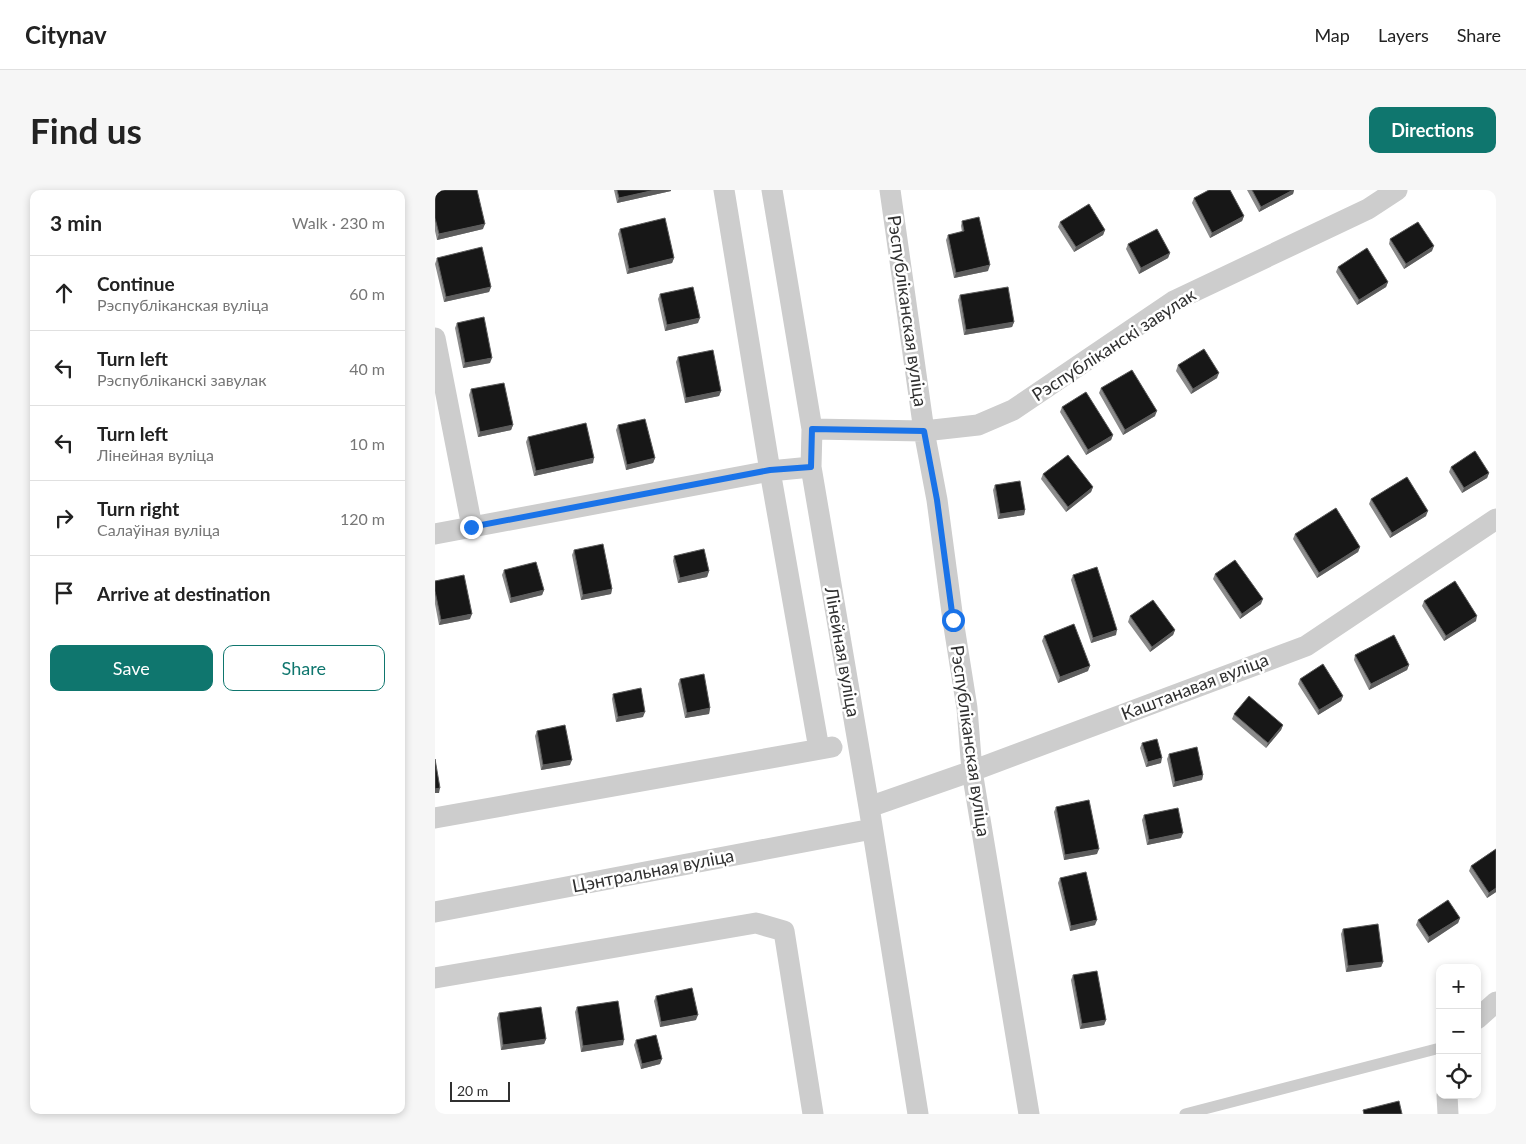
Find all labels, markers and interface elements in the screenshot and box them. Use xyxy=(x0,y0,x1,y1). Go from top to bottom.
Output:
text: Citynav xyxy=(25,20,107,49)
text: Map xyxy=(1314,24,1350,46)
text: Layers xyxy=(1378,24,1429,46)
text: Share xyxy=(1457,24,1501,46)
button: Directions xyxy=(1369,107,1496,153)
text: Find us xyxy=(30,109,142,151)
text: 3 min xyxy=(50,210,102,235)
text: Walk · 230 m xyxy=(292,213,385,232)
street label: Рэспубліканская вуліца xyxy=(884,214,932,408)
text: Continue xyxy=(97,272,175,295)
icon: ahead xyxy=(50,279,78,307)
street label: Рэспубліканскі завулак xyxy=(1027,283,1200,405)
text: 60 m xyxy=(349,284,385,303)
text: Рэспубліканская вуліца xyxy=(97,295,269,314)
text: Turn left xyxy=(97,347,168,370)
icon: left xyxy=(50,354,78,382)
text: 40 m xyxy=(349,359,385,378)
text: Рэспубліканскі завулак xyxy=(97,370,267,389)
text: Turn left xyxy=(97,422,168,445)
icon: left xyxy=(50,429,78,457)
text: 10 m xyxy=(349,434,385,453)
text: Лінейная вуліца xyxy=(97,445,214,464)
text: Turn right xyxy=(97,497,179,520)
icon: right xyxy=(50,504,78,532)
text: 120 m xyxy=(340,509,385,528)
route end xyxy=(460,516,483,539)
text: Салаўіная вуліца xyxy=(97,520,220,539)
icon: arrive xyxy=(50,579,78,607)
text: Arrive at destination xyxy=(97,582,270,605)
street label: Лінейная вуліца xyxy=(821,584,865,719)
route start xyxy=(942,609,965,632)
street label: Рэспубліканская вуліца xyxy=(947,644,995,838)
button: Save xyxy=(50,645,213,691)
button: Share xyxy=(223,645,385,691)
street label: Каштанавая вуліца xyxy=(1118,648,1271,724)
street label: Цэнтральная вуліца xyxy=(570,844,736,897)
map controls xyxy=(1436,964,1481,1099)
button: + xyxy=(1436,964,1481,1009)
button: − xyxy=(1436,1009,1481,1054)
button: locate xyxy=(1436,1054,1481,1099)
scale bar xyxy=(450,1079,510,1102)
text: 20 m xyxy=(457,1082,488,1099)

